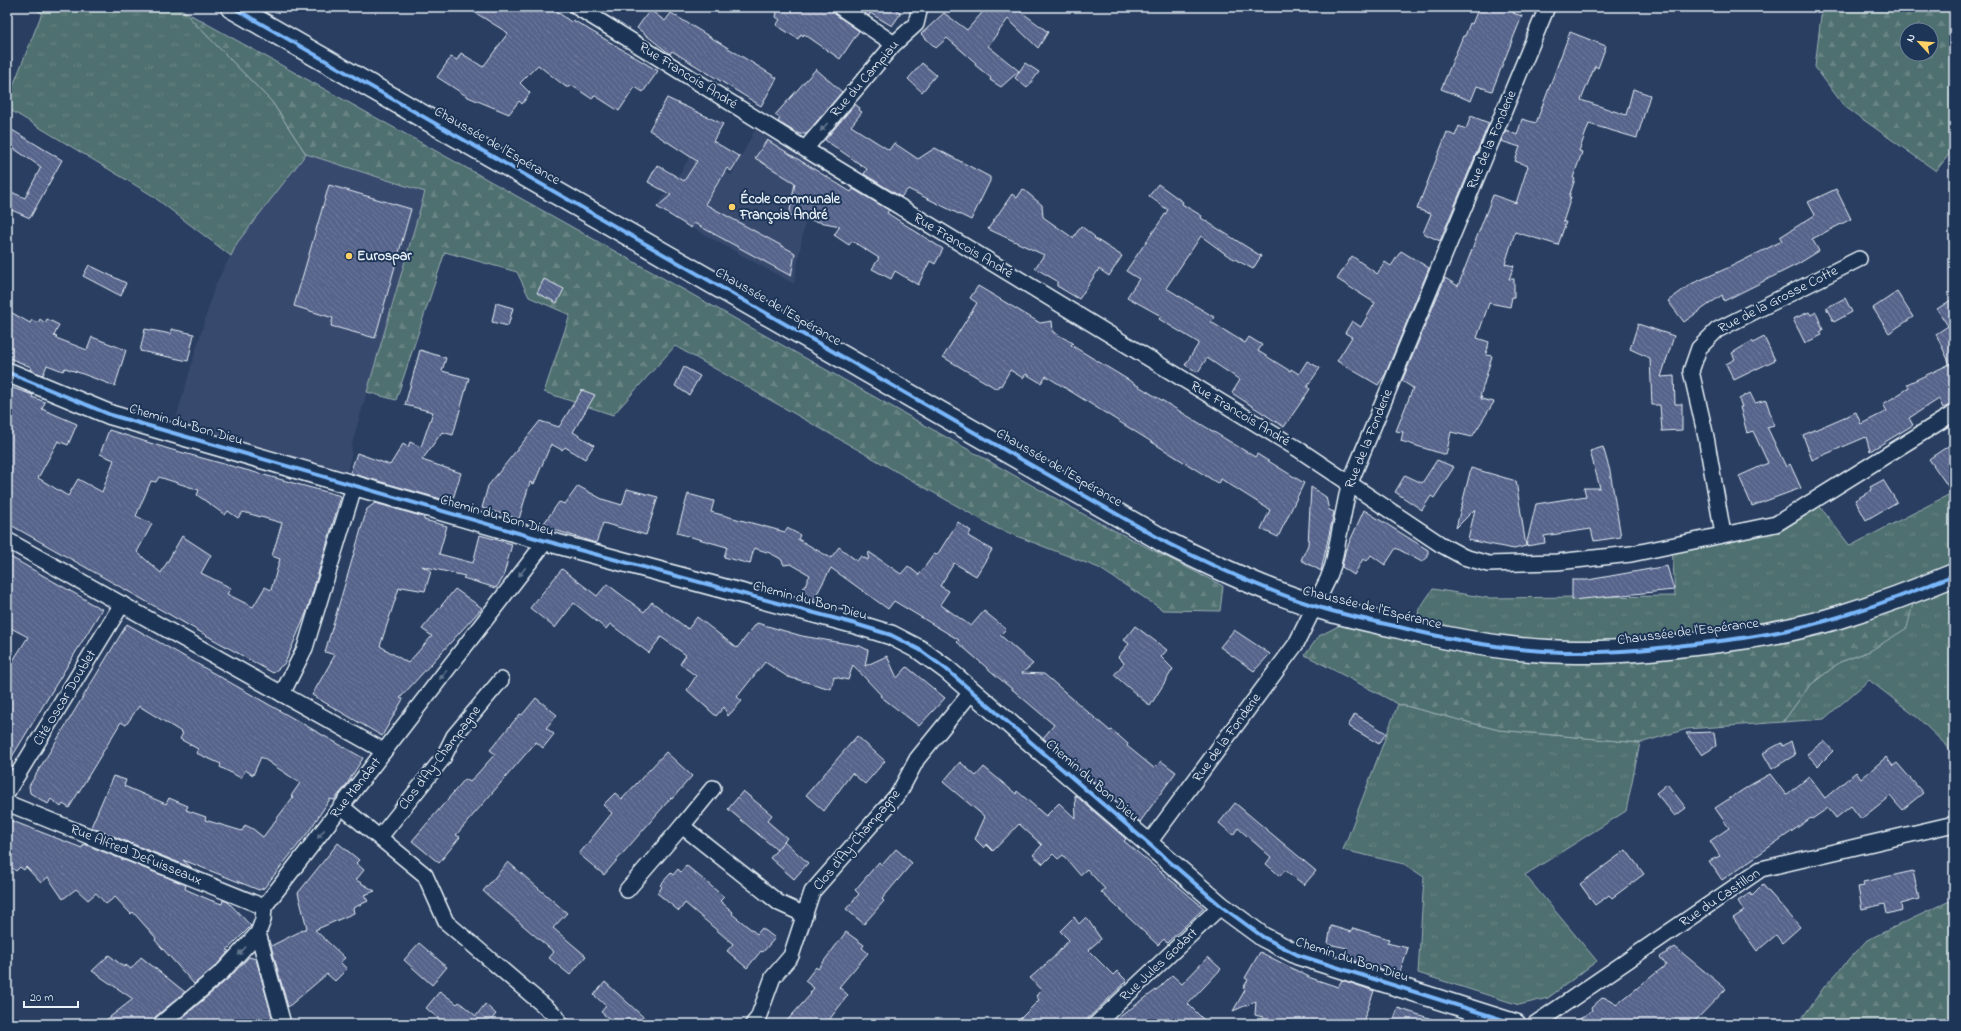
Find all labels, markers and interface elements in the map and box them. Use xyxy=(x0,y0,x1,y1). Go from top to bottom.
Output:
north arrow xyxy=(1899,22,1939,62)
text: N xyxy=(1902,31,1920,45)
street label: Rue du Campiau xyxy=(825,36,905,122)
street label: Rue Francois André xyxy=(635,37,742,115)
street label: Rue de la Fonderie xyxy=(1462,87,1523,193)
street label: Chaussée de l'Espérance xyxy=(430,101,565,191)
one-way arrow xyxy=(819,122,828,132)
place label: École communale François André xyxy=(739,189,841,226)
marker: École communale François André xyxy=(727,202,737,212)
street label: Rue Francois André xyxy=(909,208,1017,284)
place label: Eurospar xyxy=(357,246,412,267)
marker: Eurospar xyxy=(344,251,354,261)
street label: Rue de la Grosse Cotte xyxy=(1715,260,1842,339)
street label: Chaussée de l'Espérance xyxy=(711,262,846,352)
street label: Rue Francois André xyxy=(1186,376,1294,452)
street label: Rue de la Fonderie xyxy=(1339,385,1399,492)
street label: Chemin du Bon Dieu xyxy=(126,399,246,451)
street label: Chaussée de l'Espérance xyxy=(992,423,1127,513)
street label: Chemin du Bon Dieu xyxy=(437,490,557,542)
one-way arrow xyxy=(518,567,527,578)
street label: Chemin du Bon Dieu xyxy=(750,576,870,626)
street label: Chaussée de l'Espérance xyxy=(1300,581,1444,636)
street label: Chaussée de l'Espérance xyxy=(1616,613,1761,651)
street label: Cité Oscar Doublet xyxy=(28,646,102,750)
one-way arrow xyxy=(439,670,447,681)
street label: Rue de la Fonderie xyxy=(1187,688,1267,787)
street label: Clos d'Ay-Champagne xyxy=(394,701,488,815)
street label: Chemin du Bon Dieu xyxy=(1041,734,1143,828)
street label: Rue Mandart xyxy=(325,753,387,823)
street label: Clos d'Ay-Champagne xyxy=(808,784,907,896)
street label: Rue Alfred Defuisseaux xyxy=(67,819,205,891)
one-way arrow xyxy=(317,828,325,839)
street label: Rue du Castillon xyxy=(1675,863,1765,933)
street label: Rue Jules Godart xyxy=(1115,923,1203,1007)
street label: Chemin du Bon Dieu xyxy=(1293,932,1411,988)
one-way arrow xyxy=(237,946,246,956)
scale bar xyxy=(24,983,78,1009)
text: 20 m xyxy=(30,989,53,1007)

